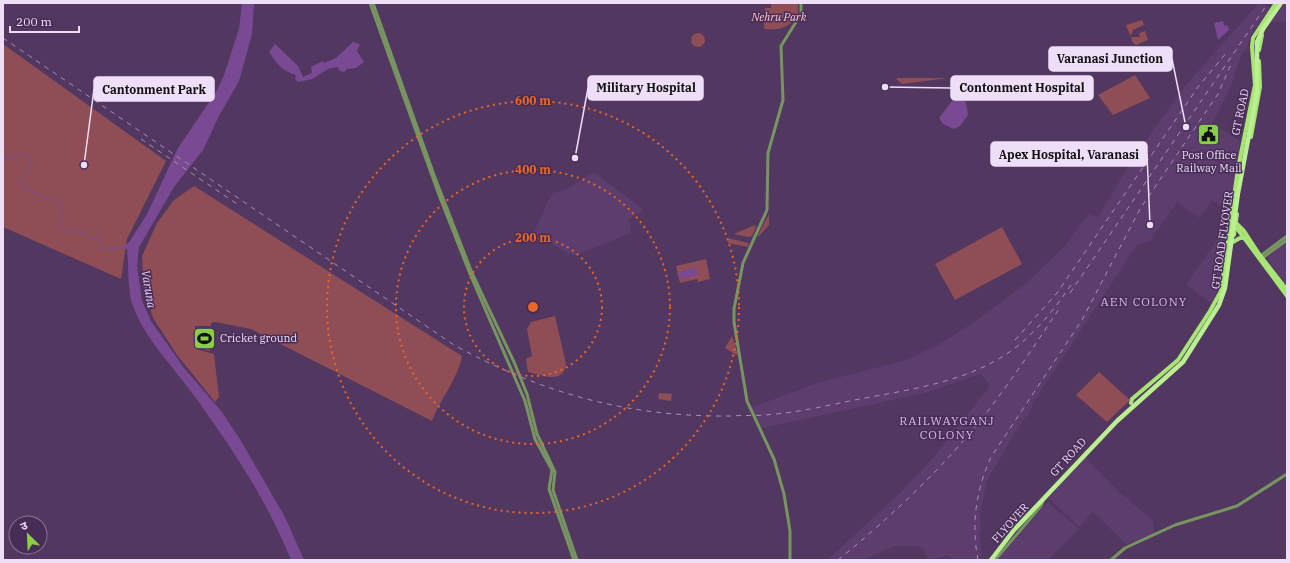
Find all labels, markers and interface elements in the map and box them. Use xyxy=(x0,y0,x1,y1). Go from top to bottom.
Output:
scale bar xyxy=(10,8,79,34)
park label: Nehru Park xyxy=(750,10,807,24)
text: 200 m xyxy=(16,14,52,29)
callout: Varanasi Junction xyxy=(1049,47,1172,71)
text: Varanasi Junction xyxy=(1057,51,1163,66)
callout: Military Hospital xyxy=(588,76,703,100)
callout: Contonment Hospital xyxy=(951,76,1093,100)
callout: Cantonment Park xyxy=(94,77,214,101)
text: Military Hospital xyxy=(596,80,696,95)
text: Contonment Hospital xyxy=(959,80,1085,95)
text: Cantonment Park xyxy=(102,82,206,97)
street label: GT ROAD xyxy=(1228,87,1252,137)
text: 600 m xyxy=(515,93,551,108)
public building icon: Post Office Railway Mail xyxy=(1196,122,1222,148)
callout: Apex Hospital, Varanasi xyxy=(991,142,1147,166)
text: Apex Hospital, Varanasi xyxy=(999,147,1139,162)
place label: Post Office Railway Mail xyxy=(1176,148,1242,175)
text: 400 m xyxy=(515,162,551,177)
street label: GT ROAD FLYOVER xyxy=(1208,190,1236,290)
text: 200 m xyxy=(515,230,551,245)
water label: Varuna xyxy=(138,269,160,310)
district label: AEN COLONY xyxy=(1101,294,1187,309)
centre of rings xyxy=(526,300,540,314)
sports icon: Cricket ground xyxy=(191,325,217,351)
place label: Cricket ground xyxy=(220,331,297,345)
district label: RAILWAYGANJ COLONY xyxy=(899,413,995,442)
street label: GT ROAD xyxy=(1047,434,1089,479)
street label: FLYOVER xyxy=(989,500,1032,546)
north arrow xyxy=(8,515,48,555)
text: उ xyxy=(18,518,30,534)

